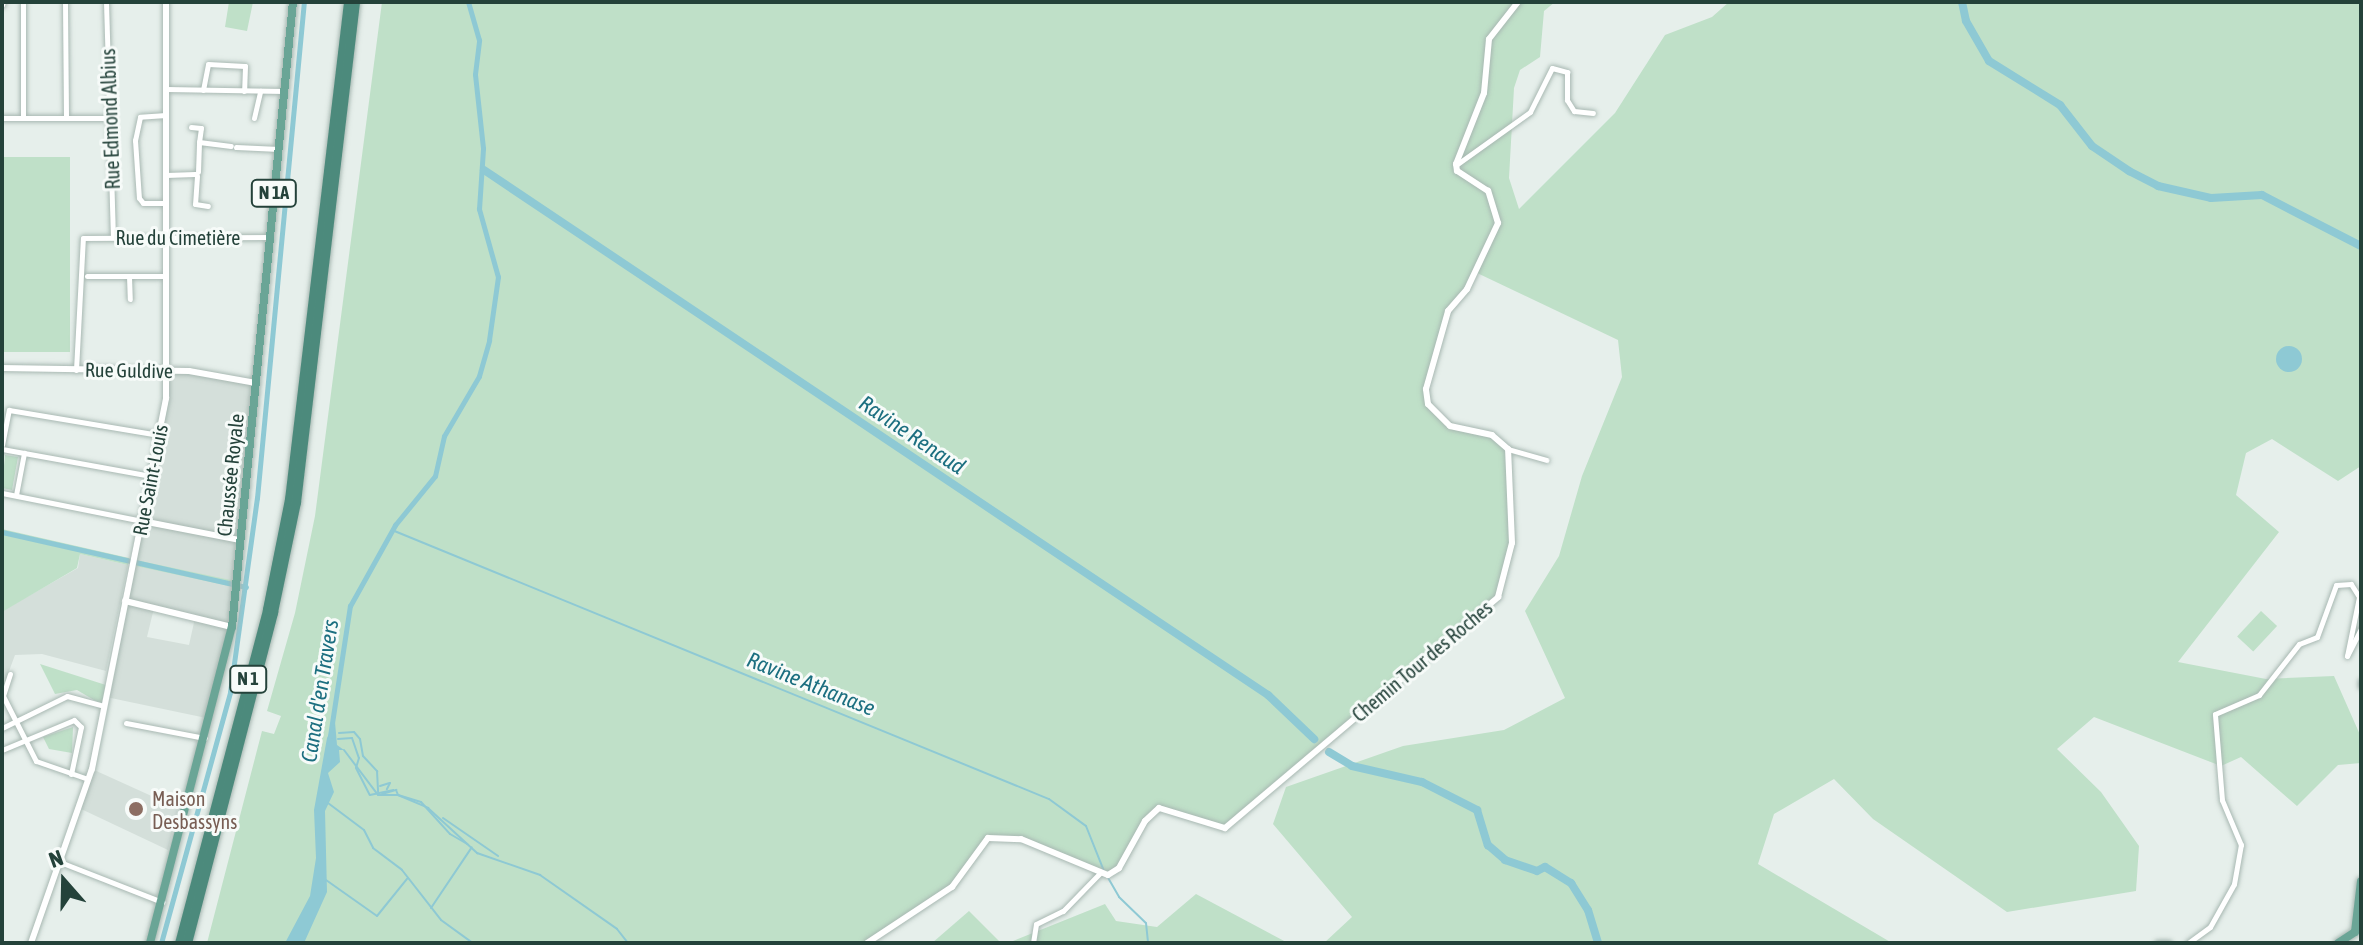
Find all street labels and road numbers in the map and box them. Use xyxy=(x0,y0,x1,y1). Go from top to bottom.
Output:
street label: Rue Edmond Albius xyxy=(96,48,124,190)
road number: N 1A xyxy=(250,179,298,207)
street label: Rue du Cimetière xyxy=(116,225,240,249)
street label: Rue Guldive xyxy=(85,357,173,383)
street label: Chaussée Royale xyxy=(212,412,248,538)
street label: Rue Saint-Louis xyxy=(127,422,173,538)
street label: Chemin Tour des Roches xyxy=(1347,595,1497,727)
road number: N 1 xyxy=(228,665,268,693)

